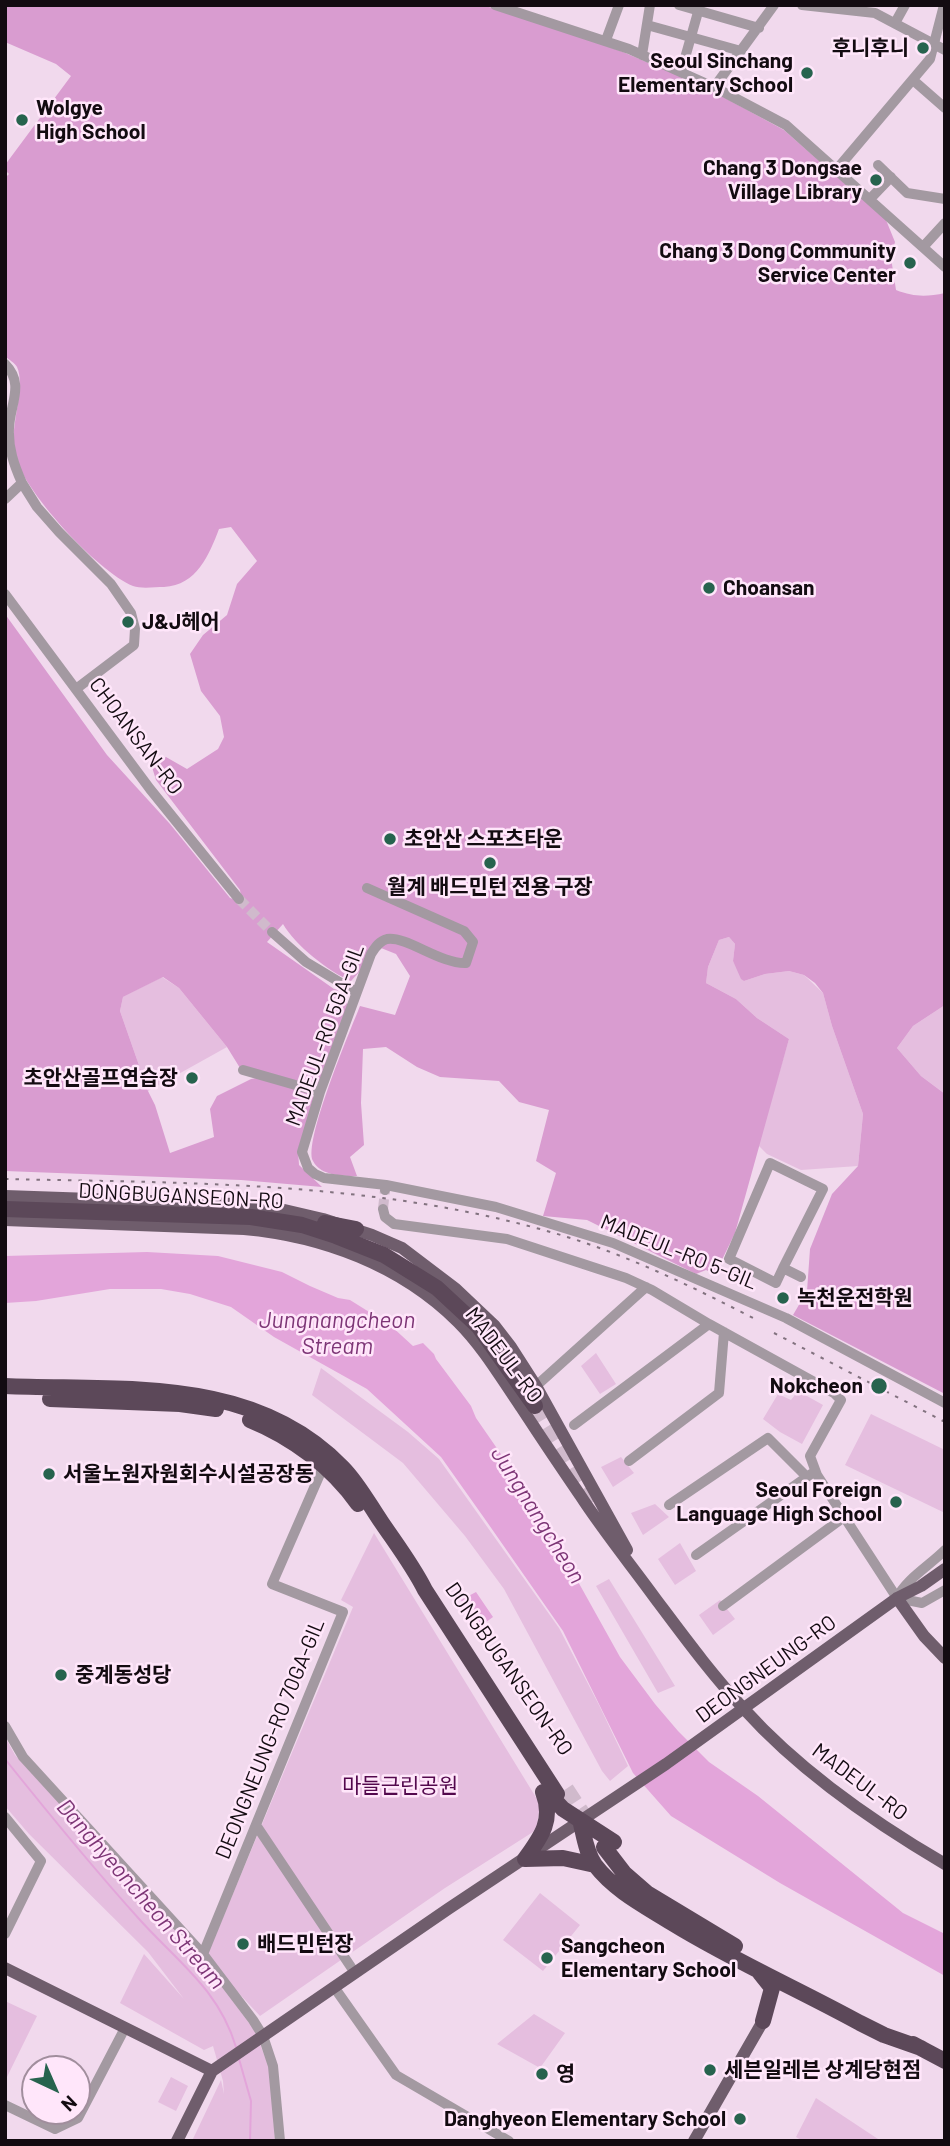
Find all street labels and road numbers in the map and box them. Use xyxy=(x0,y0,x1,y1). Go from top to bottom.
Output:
street label: CHOANSAN-RO xyxy=(84,673,188,799)
street label: MADEUL-RO 5GA-GIL xyxy=(280,940,370,1130)
street label: DONGBUGANSEON-RO xyxy=(78,1178,284,1214)
street label: MADEUL-RO 5-GIL xyxy=(597,1209,761,1295)
street label: MADEUL-RO xyxy=(460,1302,548,1408)
street label: DONGBUGANSEON-RO xyxy=(440,1577,578,1761)
street label: DEONGNEUNG-RO xyxy=(691,1610,841,1728)
street label: DEONGNEUNG-RO 70GA-GIL xyxy=(210,1615,330,1863)
street label: MADEUL-RO xyxy=(807,1738,913,1826)

